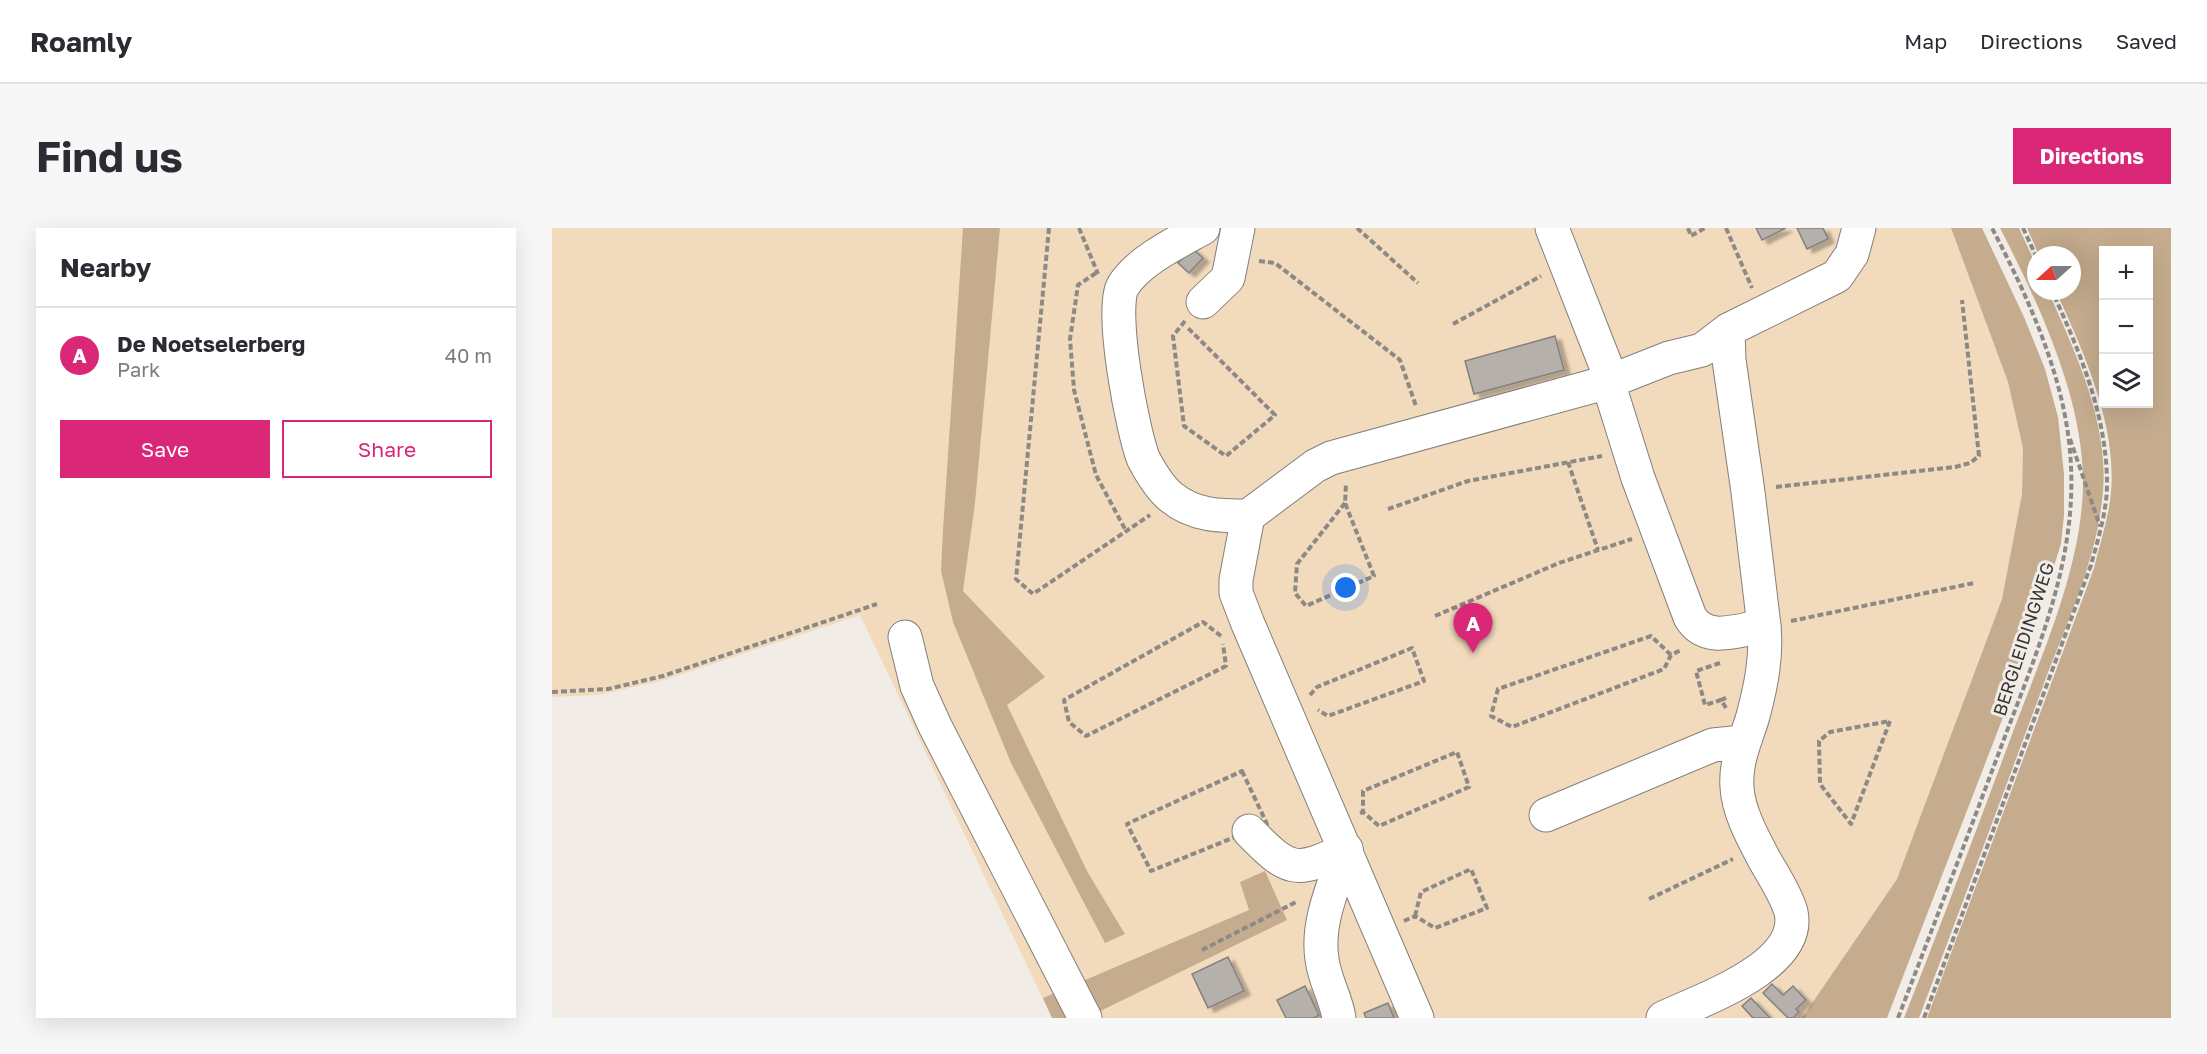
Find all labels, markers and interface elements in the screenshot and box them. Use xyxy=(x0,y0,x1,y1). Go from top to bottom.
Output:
text: Roamly xyxy=(30,25,132,58)
text: Map xyxy=(1904,28,1947,54)
text: Directions xyxy=(1980,28,2083,54)
text: Saved xyxy=(2116,28,2177,54)
button: Directions xyxy=(2013,128,2171,184)
text: Find us xyxy=(36,131,183,181)
north arrow xyxy=(2027,246,2081,300)
map controls xyxy=(2099,246,2153,408)
button: + xyxy=(2099,246,2153,300)
text: Nearby xyxy=(60,252,151,283)
button: − xyxy=(2099,300,2153,354)
text: De Noetselerberg xyxy=(117,330,305,357)
text: A xyxy=(72,343,87,367)
text: 40 m xyxy=(445,343,492,367)
button: layers xyxy=(2099,354,2153,408)
text: Park xyxy=(117,357,160,381)
button: Save xyxy=(60,420,270,478)
button: Share xyxy=(282,420,492,478)
street label: BERGLEIDINGWEG xyxy=(1988,559,2058,719)
your location xyxy=(1331,573,1360,602)
pin: A xyxy=(1454,604,1492,653)

